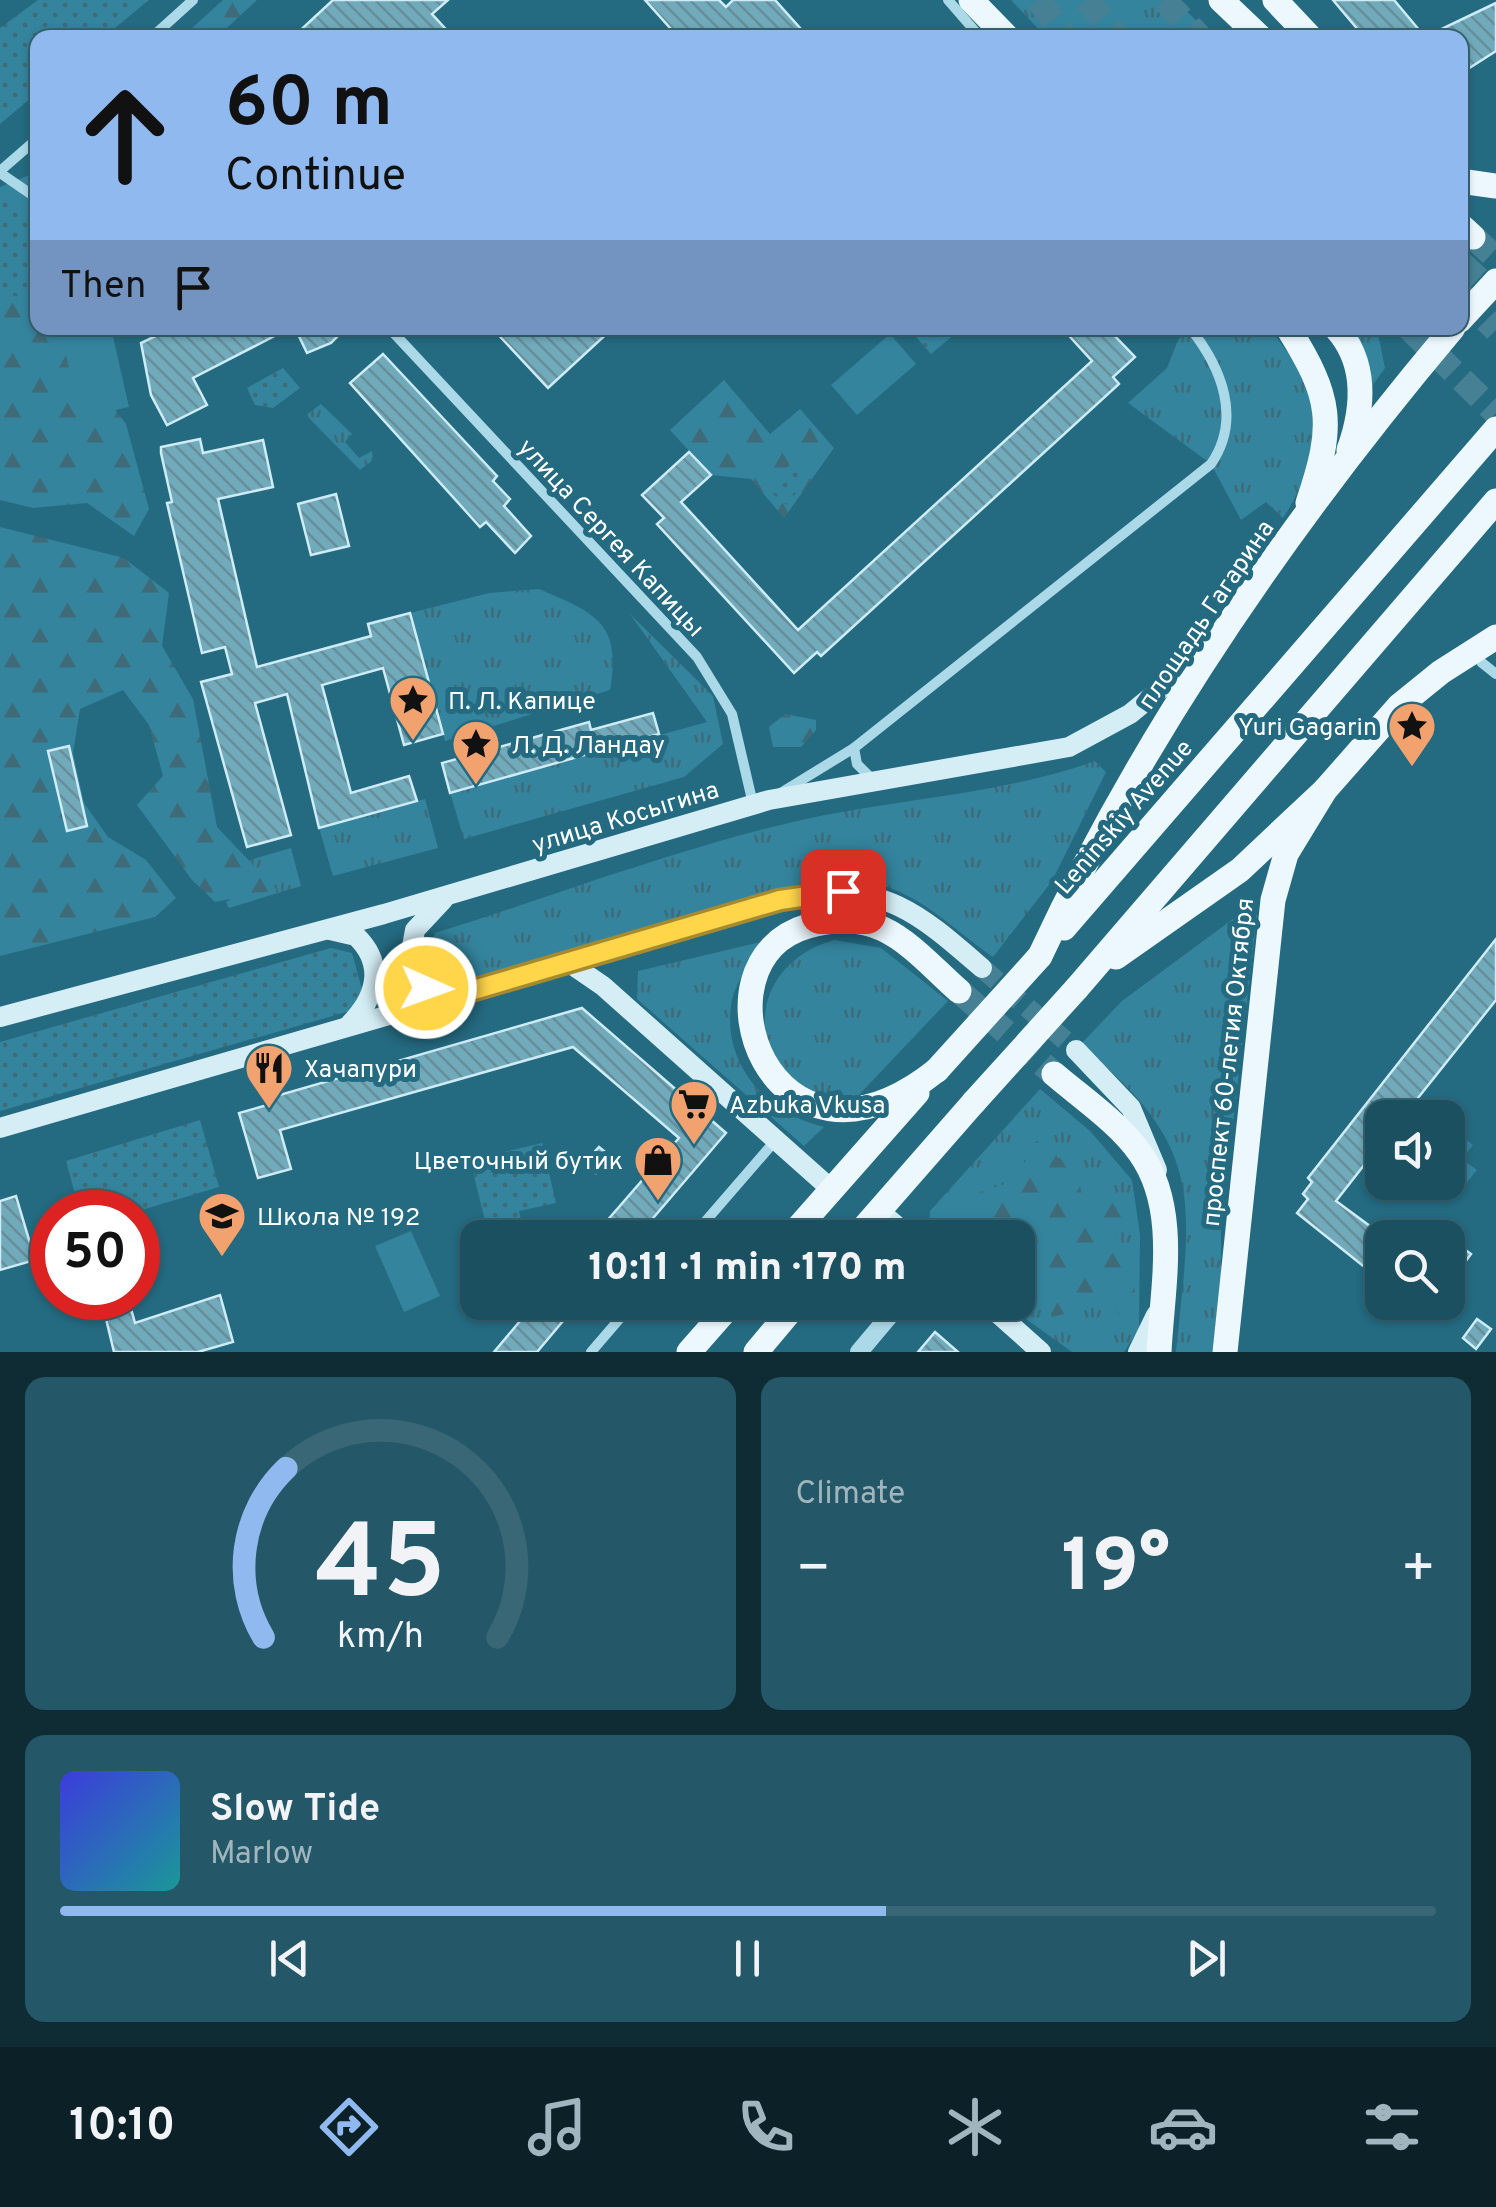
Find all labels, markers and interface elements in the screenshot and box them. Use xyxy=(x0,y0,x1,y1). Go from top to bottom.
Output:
text: 60 m xyxy=(225,62,393,151)
icon: ahead xyxy=(60,70,190,200)
text: Continue xyxy=(225,149,406,206)
icon: arrive xyxy=(166,260,221,315)
text: Then xyxy=(60,263,146,312)
street label: улица Сергея Капицы xyxy=(509,433,710,645)
street label: площадь Гагарина xyxy=(1132,515,1283,717)
place icon: П. Л. Капице xyxy=(387,674,439,742)
place label: П. Л. Капице xyxy=(448,687,596,719)
place icon: Yuri Gagarin xyxy=(1386,700,1438,768)
place label: Yuri Gagarin xyxy=(1238,713,1377,745)
place icon: Л. Д. Ландау xyxy=(450,718,502,786)
place label: Л. Д. Ландау xyxy=(511,731,665,763)
street label: Leninskiy Avenue xyxy=(1049,734,1201,902)
street label: улица Косыгина xyxy=(529,775,723,862)
pin xyxy=(801,849,886,934)
icon: arrive xyxy=(816,864,871,919)
street label: проспект 60-летия Октября xyxy=(1197,896,1263,1228)
position arrow xyxy=(374,936,478,1040)
restaurant icon: Хачапури xyxy=(243,1042,295,1110)
place label: Хачапури xyxy=(304,1055,417,1087)
supermarket icon: Azbuka Vkusa xyxy=(668,1078,720,1146)
place label: Azbuka Vkusa xyxy=(729,1091,885,1123)
map controls xyxy=(1365,1100,1465,1320)
button: sound xyxy=(1365,1100,1465,1200)
shop icon: Цветочный бутик xyxy=(632,1134,684,1202)
place label: Цветочный бутик xyxy=(414,1147,623,1179)
speed limit sign: 50 xyxy=(30,1190,160,1320)
school or university icon: Школа № 192 xyxy=(196,1190,248,1258)
place label: Школа № 192 xyxy=(257,1203,420,1235)
button: search xyxy=(1365,1220,1465,1320)
text: 10:11 · 1 min · 170 m xyxy=(589,1245,906,1294)
text: Climate xyxy=(796,1475,905,1515)
text: 45 xyxy=(315,1503,445,1635)
text: 19° xyxy=(1061,1523,1170,1618)
text: − xyxy=(796,1536,831,1606)
text: + xyxy=(1401,1536,1436,1606)
text: km/h xyxy=(337,1615,424,1661)
text: Slow Tide xyxy=(210,1786,380,1835)
text: Marlow xyxy=(210,1835,313,1875)
icon: previous xyxy=(262,1931,317,1986)
icon: pause xyxy=(720,1931,775,1986)
icon: next xyxy=(1179,1931,1234,1986)
icon: directions xyxy=(314,2092,384,2162)
icon: music xyxy=(522,2092,592,2162)
icon: phone xyxy=(731,2092,801,2162)
icon: climate xyxy=(940,2092,1010,2162)
icon: car xyxy=(1148,2092,1218,2162)
icon: filters xyxy=(1357,2092,1427,2162)
text: 10:10 xyxy=(69,2099,175,2156)

